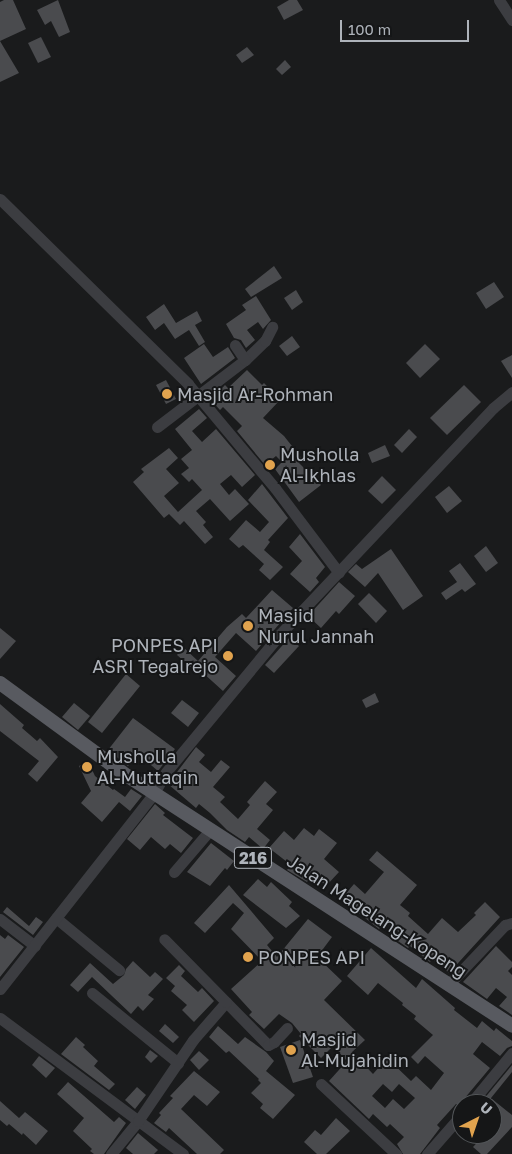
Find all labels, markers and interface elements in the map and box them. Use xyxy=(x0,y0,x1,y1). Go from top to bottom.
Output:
scale bar xyxy=(342,10,471,42)
text: 100 m xyxy=(348,20,391,38)
place label: Masjid Ar-Rohman xyxy=(177,383,333,405)
marker: Masjid Ar-Rohman xyxy=(161,388,173,400)
place label: Musholla Al-Ikhlas xyxy=(280,444,359,486)
marker: Musholla Al-Ikhlas xyxy=(264,459,276,471)
place label: Masjid Nurul Jannah xyxy=(258,605,374,648)
marker: Masjid Nurul Jannah xyxy=(242,620,254,632)
place label: PONPES API ASRI Tegalrejo xyxy=(92,635,218,678)
marker: PONPES API ASRI Tegalrejo xyxy=(222,650,234,662)
place label: Musholla Al-Muttaqin xyxy=(97,746,198,789)
marker: Musholla Al-Muttaqin xyxy=(81,761,93,773)
road number: 216 xyxy=(233,844,273,871)
street label: Jalan Magelang-Kopeng xyxy=(283,850,471,982)
place label: PONPES API xyxy=(258,946,365,968)
marker: PONPES API xyxy=(242,951,254,963)
place label: Masjid Al-Mujahidin xyxy=(301,1029,409,1072)
marker: Masjid Al-Mujahidin xyxy=(285,1044,297,1056)
north arrow xyxy=(452,1094,502,1144)
text: U xyxy=(477,1098,496,1118)

